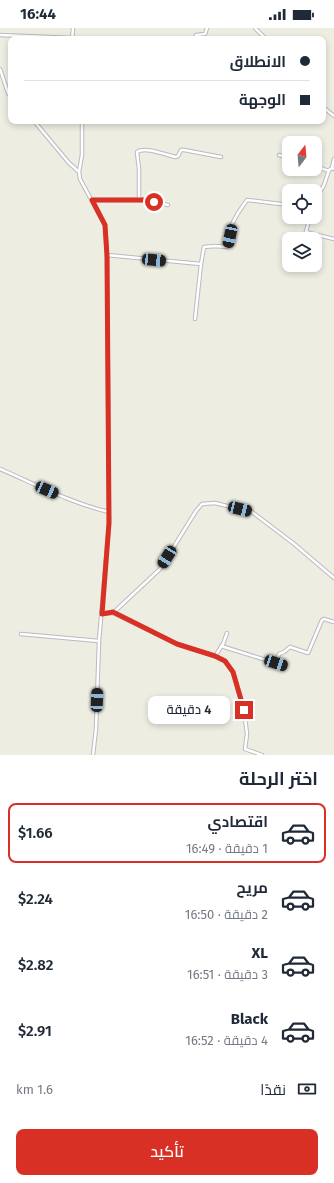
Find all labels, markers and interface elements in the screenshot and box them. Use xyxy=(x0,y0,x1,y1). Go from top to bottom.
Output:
text: 16:44 xyxy=(20,5,56,23)
text: الانطلاق xyxy=(230,53,286,71)
text: الوجهة xyxy=(239,91,286,109)
north arrow xyxy=(282,136,322,176)
map controls xyxy=(282,136,322,272)
button: locate xyxy=(282,184,322,224)
route start xyxy=(145,193,163,211)
car xyxy=(222,223,238,249)
button: layers xyxy=(282,232,322,272)
car xyxy=(142,253,166,267)
car xyxy=(34,480,60,500)
car xyxy=(227,500,253,518)
car xyxy=(156,544,178,570)
car xyxy=(263,654,289,672)
car xyxy=(91,688,103,712)
callout: 4 دقيقة xyxy=(148,696,230,724)
route end xyxy=(235,701,253,719)
text: 4 دقيقة xyxy=(166,702,212,717)
text: اختر الرحلة xyxy=(239,768,318,790)
text: اقتصادي xyxy=(208,813,268,831)
icon: car xyxy=(280,815,316,851)
text: $1.66 xyxy=(18,824,53,842)
text: 1 دقيقة · 16:49 xyxy=(186,841,268,856)
text: مريح xyxy=(236,879,268,897)
icon: car xyxy=(280,881,316,917)
text: $2.24 xyxy=(18,890,53,908)
text: 2 دقيقة · 16:50 xyxy=(185,907,268,922)
text: XL xyxy=(252,944,268,962)
icon: car xyxy=(280,947,316,983)
text: $2.82 xyxy=(18,956,53,974)
text: 3 دقيقة · 16:51 xyxy=(187,967,268,982)
text: Black xyxy=(231,1010,268,1028)
icon: car xyxy=(280,1013,316,1049)
text: $2.91 xyxy=(18,1022,52,1040)
text: 4 دقيقة · 16:52 xyxy=(185,1033,268,1048)
icon: cash xyxy=(296,1078,318,1100)
text: نقدًا xyxy=(260,1081,286,1099)
text: 1.6 km xyxy=(16,1082,53,1097)
button: تأكيد xyxy=(16,1129,318,1175)

